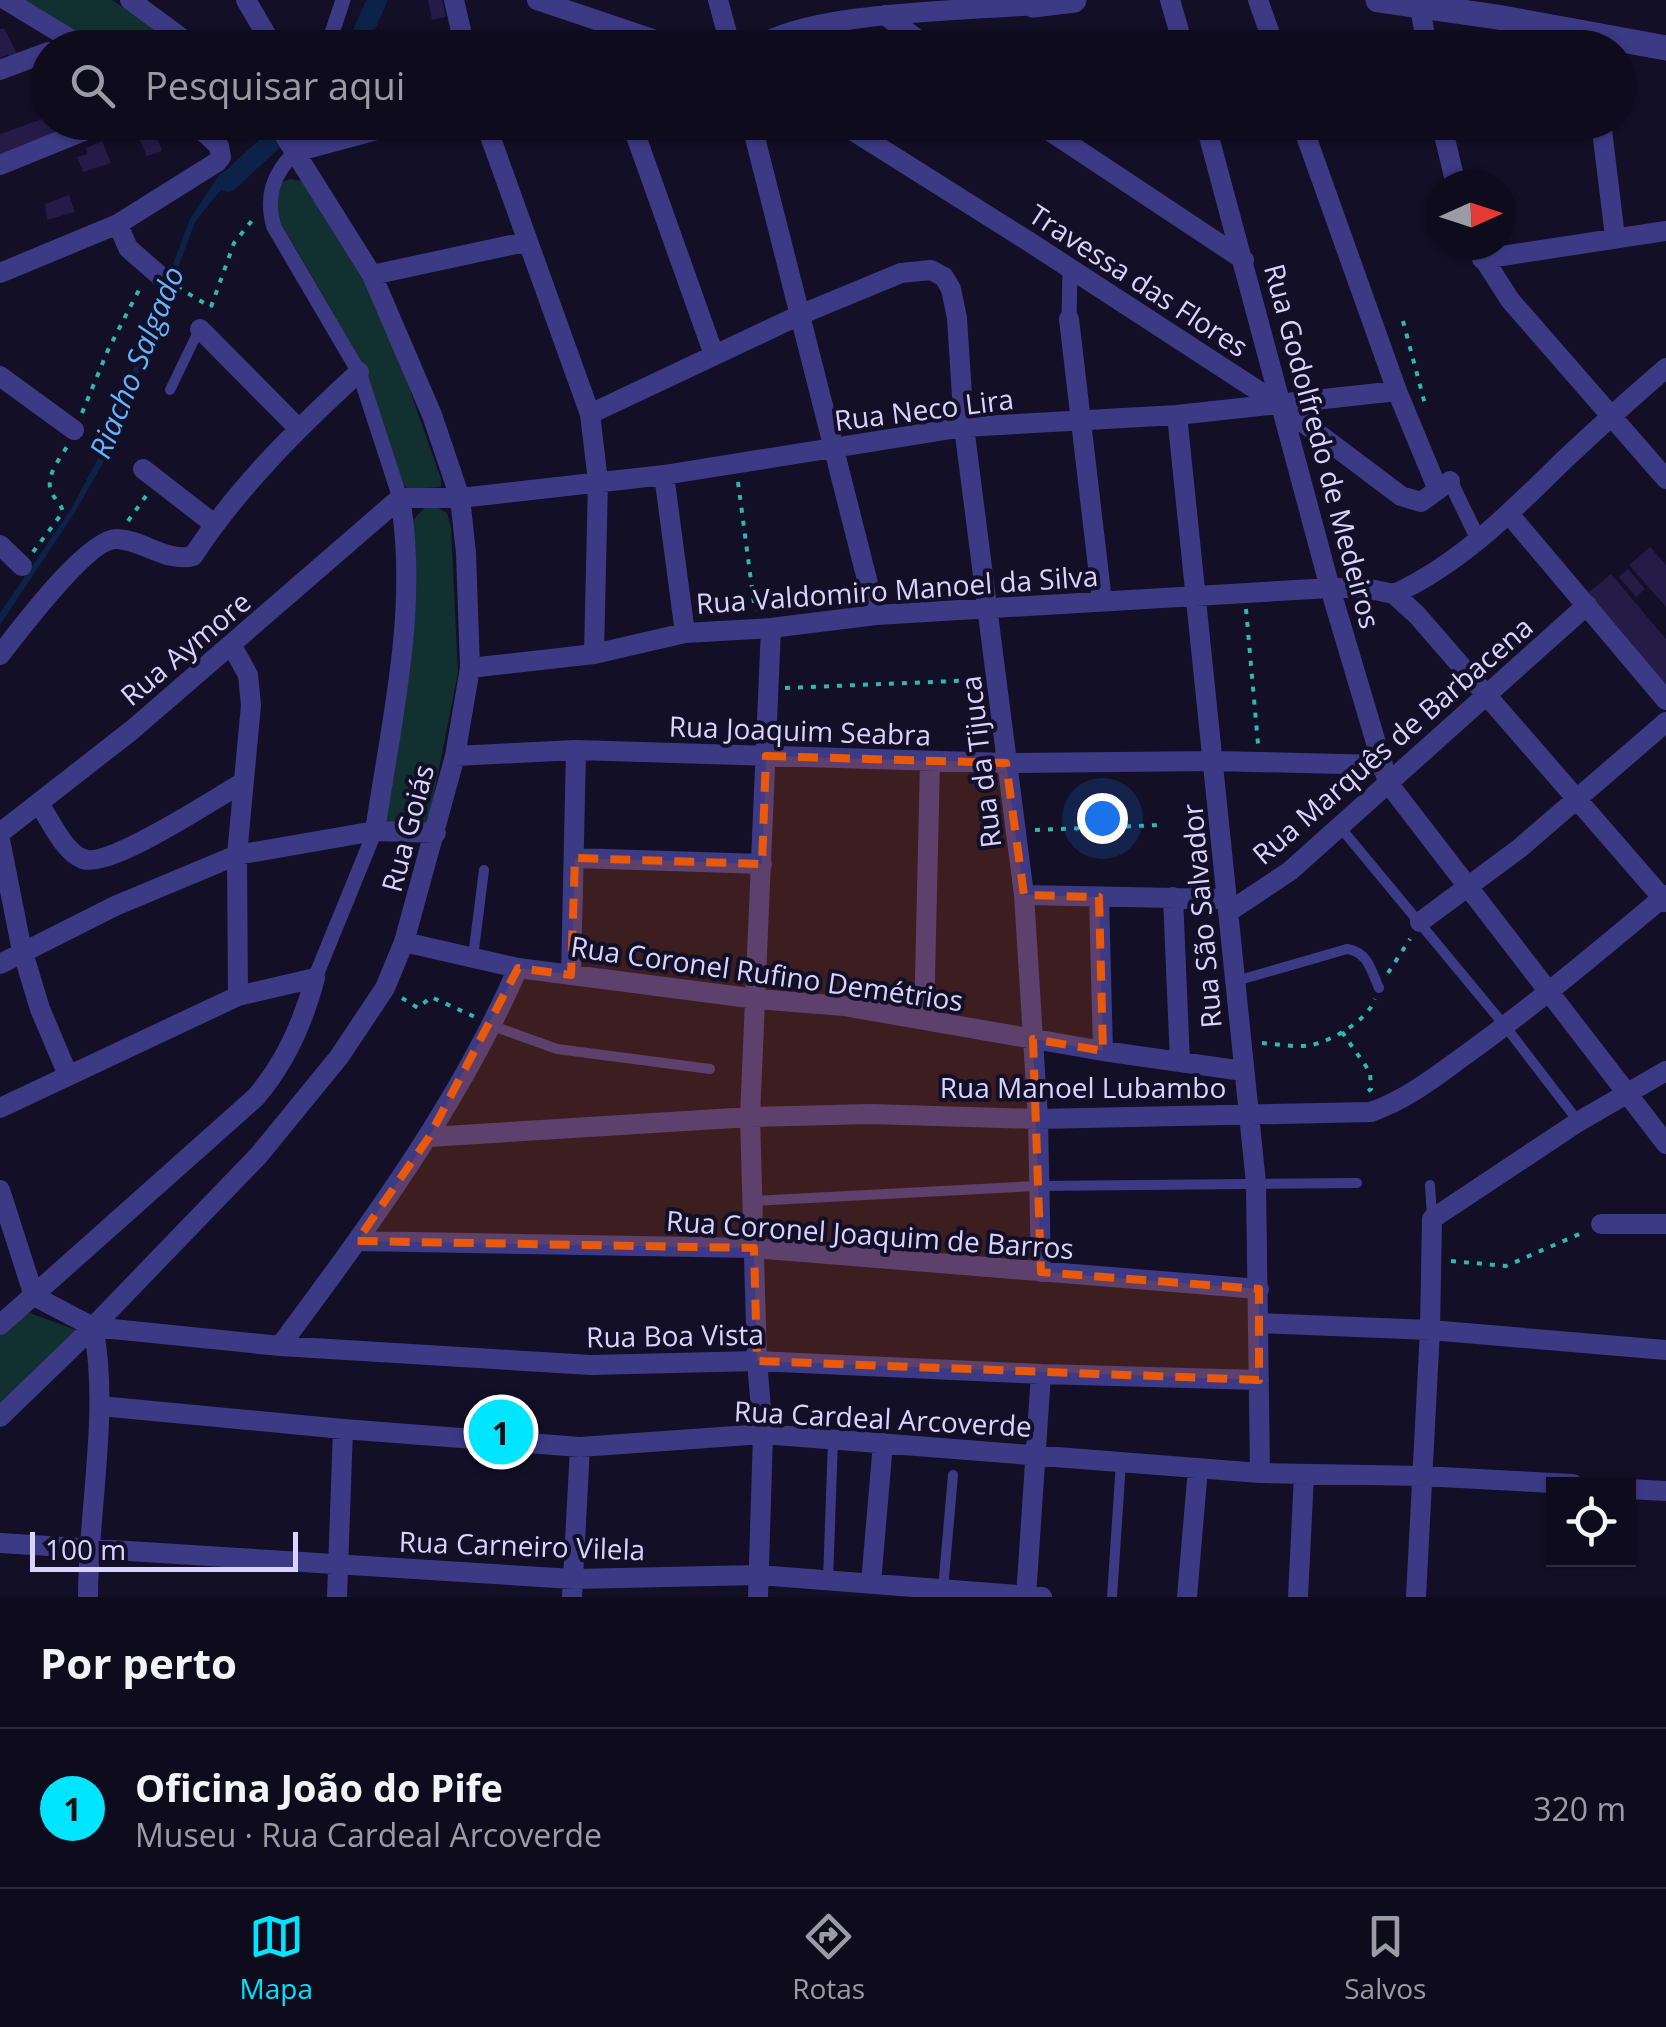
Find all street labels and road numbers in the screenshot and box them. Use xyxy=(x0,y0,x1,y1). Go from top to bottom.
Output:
street label: Travessa das Flores xyxy=(1022,195,1256,365)
street label: Rua Godolfredo de Medeiros xyxy=(1256,260,1390,632)
street label: Rua Neco Lira xyxy=(832,379,1016,439)
street label: Rua Valdomiro Manoel da Silva xyxy=(695,556,1099,622)
street label: Rua Aymore xyxy=(112,582,258,714)
street label: Rua Marquês de Barbacena xyxy=(1244,608,1540,872)
street label: Rua da Tijuca xyxy=(951,674,1009,850)
street label: Rua Joaquim Seabra xyxy=(668,706,932,754)
street label: Rua Goiás xyxy=(372,760,442,896)
street label: Rua São Salvador xyxy=(1172,802,1230,1030)
street label: Rua Coronel Rufino Demétrios xyxy=(568,927,966,1019)
street label: Rua Manoel Lubambo xyxy=(940,1068,1226,1106)
street label: Rua Coronel Joaquim de Barros xyxy=(665,1201,1075,1267)
street label: Rua Boa Vista xyxy=(586,1314,764,1356)
street label: Rua Cardeal Arcoverde xyxy=(733,1391,1033,1445)
street label: Rua Carneiro Vilela xyxy=(398,1522,646,1568)

